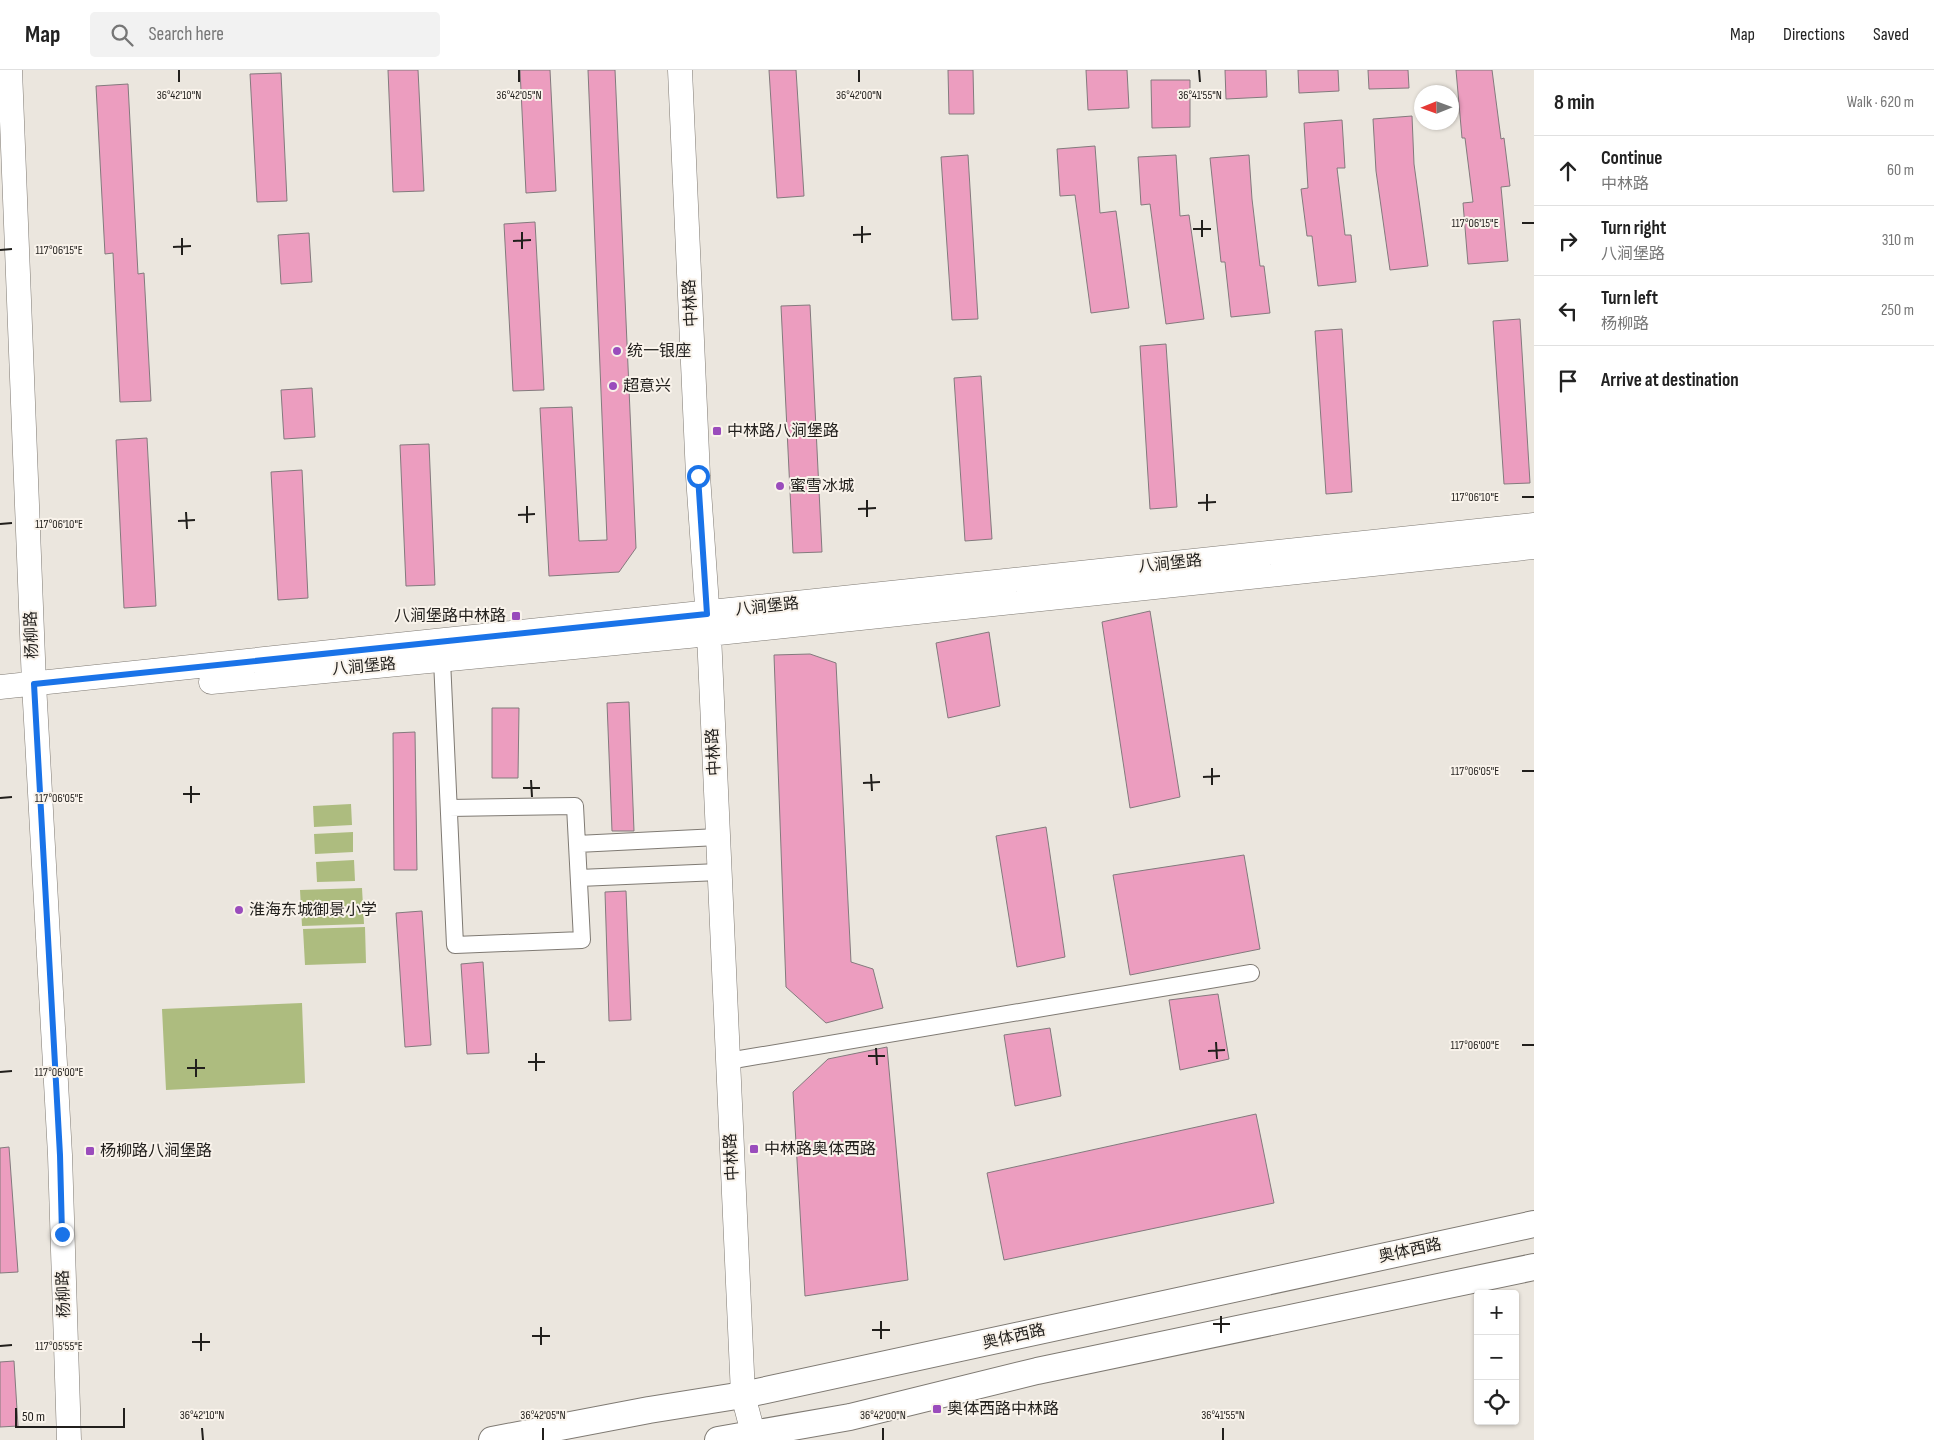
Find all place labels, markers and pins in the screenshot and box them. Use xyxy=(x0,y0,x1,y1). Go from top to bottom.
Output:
place label: 统一银座 xyxy=(627,342,691,361)
marker: 统一银座 xyxy=(611,345,623,357)
place label: 超意兴 xyxy=(623,377,671,396)
marker: 超意兴 xyxy=(607,380,619,392)
place label: 中林路八涧堡路 xyxy=(727,422,839,441)
marker: 中林路八涧堡路 xyxy=(711,425,723,437)
place label: 蜜雪冰城 xyxy=(790,477,854,496)
marker: 蜜雪冰城 xyxy=(774,480,786,492)
place label: 八涧堡路中林路 xyxy=(394,607,506,626)
marker: 八涧堡路中林路 xyxy=(510,610,522,622)
place label: 淮海东城御景小学 xyxy=(249,901,377,920)
marker: 淮海东城御景小学 xyxy=(233,904,245,916)
place label: 中林路奥体西路 xyxy=(764,1140,876,1159)
place label: 杨柳路八涧堡路 xyxy=(100,1142,212,1161)
marker: 中林路奥体西路 xyxy=(748,1143,760,1155)
marker: 杨柳路八涧堡路 xyxy=(84,1145,96,1157)
place label: 奥体西路中林路 xyxy=(947,1400,1059,1419)
marker: 奥体西路中林路 xyxy=(931,1403,943,1415)

